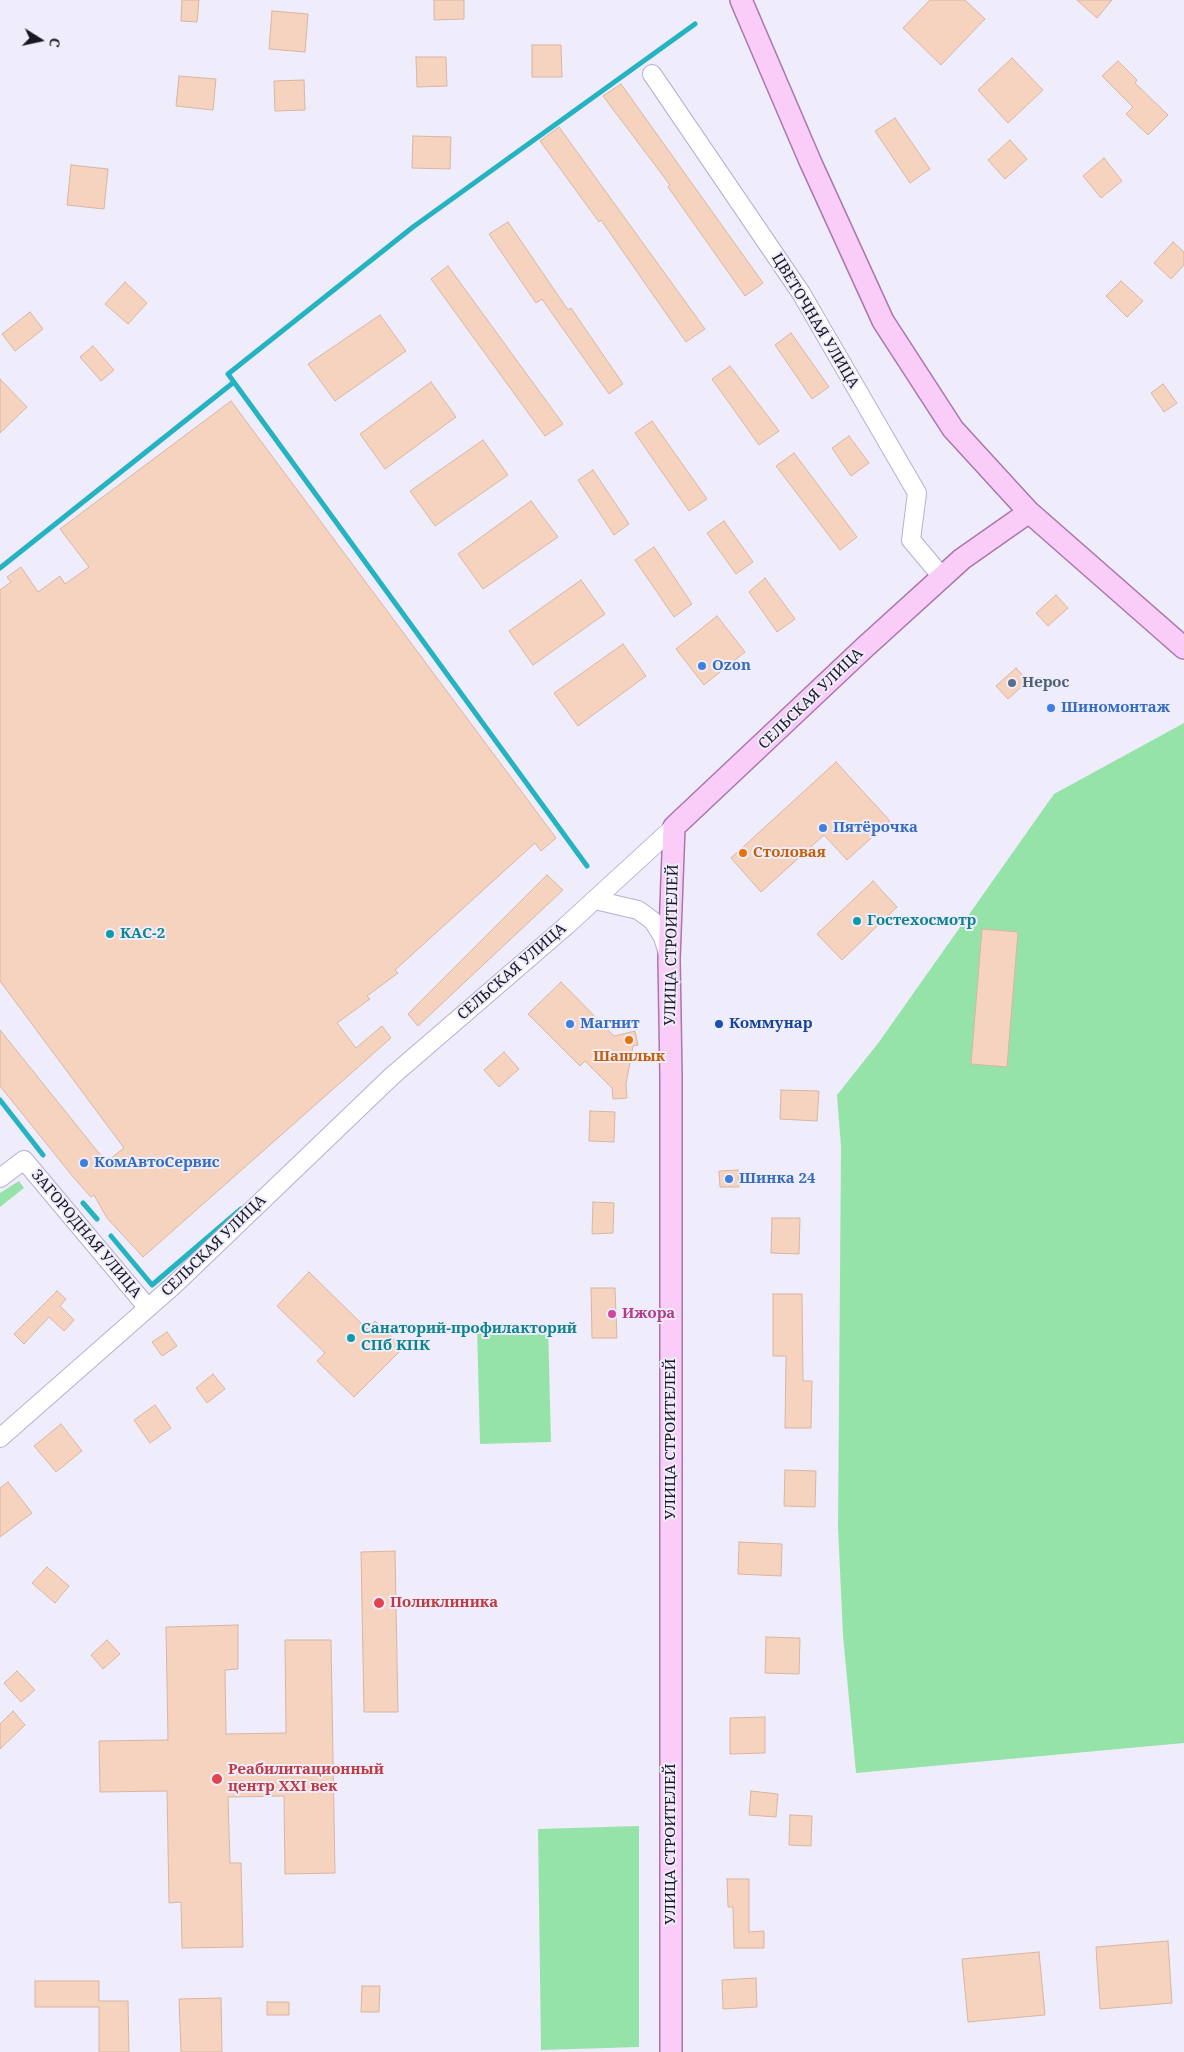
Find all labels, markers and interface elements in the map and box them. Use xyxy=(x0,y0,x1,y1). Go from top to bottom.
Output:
north arrow xyxy=(15,15,65,65)
text: С xyxy=(45,37,65,49)
street label: ЦВЕТОЧНАЯ УЛИЦА xyxy=(768,250,862,392)
street label: СЕЛЬСКАЯ УЛИЦА xyxy=(755,645,867,753)
place label: Ozon xyxy=(712,657,751,675)
marker: Ozon xyxy=(696,660,708,672)
place label: Нерос xyxy=(1022,674,1069,692)
marker: Нерос xyxy=(1006,677,1018,689)
place label: Шиномонтаж xyxy=(1061,699,1170,717)
marker: Шиномонтаж xyxy=(1045,702,1057,714)
place label: Пятёрочка xyxy=(833,819,918,837)
marker: Пятёрочка xyxy=(817,822,829,834)
place label: Столовая xyxy=(753,844,826,862)
marker: Столовая xyxy=(737,847,749,859)
street label: УЛИЦА СТРОИТЕЛЕЙ xyxy=(662,864,682,1026)
place label: Гостехосмотр xyxy=(867,912,976,930)
marker: Гостехосмотр xyxy=(851,915,863,927)
street label: СЕЛЬСКАЯ УЛИЦА xyxy=(454,920,570,1024)
place label: КАС-2 xyxy=(120,925,165,943)
marker: КАС-2 xyxy=(104,928,116,940)
place label: Магнит xyxy=(580,1015,640,1033)
place label: Коммунар xyxy=(729,1015,812,1033)
marker: Магнит xyxy=(564,1018,576,1030)
marker: Коммунар xyxy=(713,1018,725,1030)
marker: Шашлык xyxy=(623,1034,635,1046)
place label: Шашлык xyxy=(593,1048,665,1066)
place label: КомАвтоСервис xyxy=(94,1154,220,1172)
marker: КомАвтоСервис xyxy=(78,1157,90,1169)
street label: ЗАГОРОДНАЯ УЛИЦА xyxy=(27,1166,145,1302)
place label: Шинка 24 xyxy=(739,1170,815,1188)
marker: Шинка 24 xyxy=(723,1173,735,1185)
street label: СЕЛЬСКАЯ УЛИЦА xyxy=(158,1192,270,1300)
place label: Ижора xyxy=(622,1305,675,1323)
marker: Ижора xyxy=(606,1308,618,1320)
place label: Санаторий-профилакторий СПб КПК xyxy=(361,1320,577,1355)
marker: Санаторий-профилакторий СПб КПК xyxy=(345,1332,357,1344)
street label: УЛИЦА СТРОИТЕЛЕЙ xyxy=(662,1358,680,1520)
place label: Поликлиника xyxy=(390,1594,498,1612)
marker: Поликлиника xyxy=(372,1596,386,1610)
place label: Реабилитационный центр ХХI век xyxy=(228,1761,384,1796)
street label: УЛИЦА СТРОИТЕЛЕЙ xyxy=(662,1763,680,1925)
marker: Реабилитационный центр ХХI век xyxy=(210,1772,224,1786)

